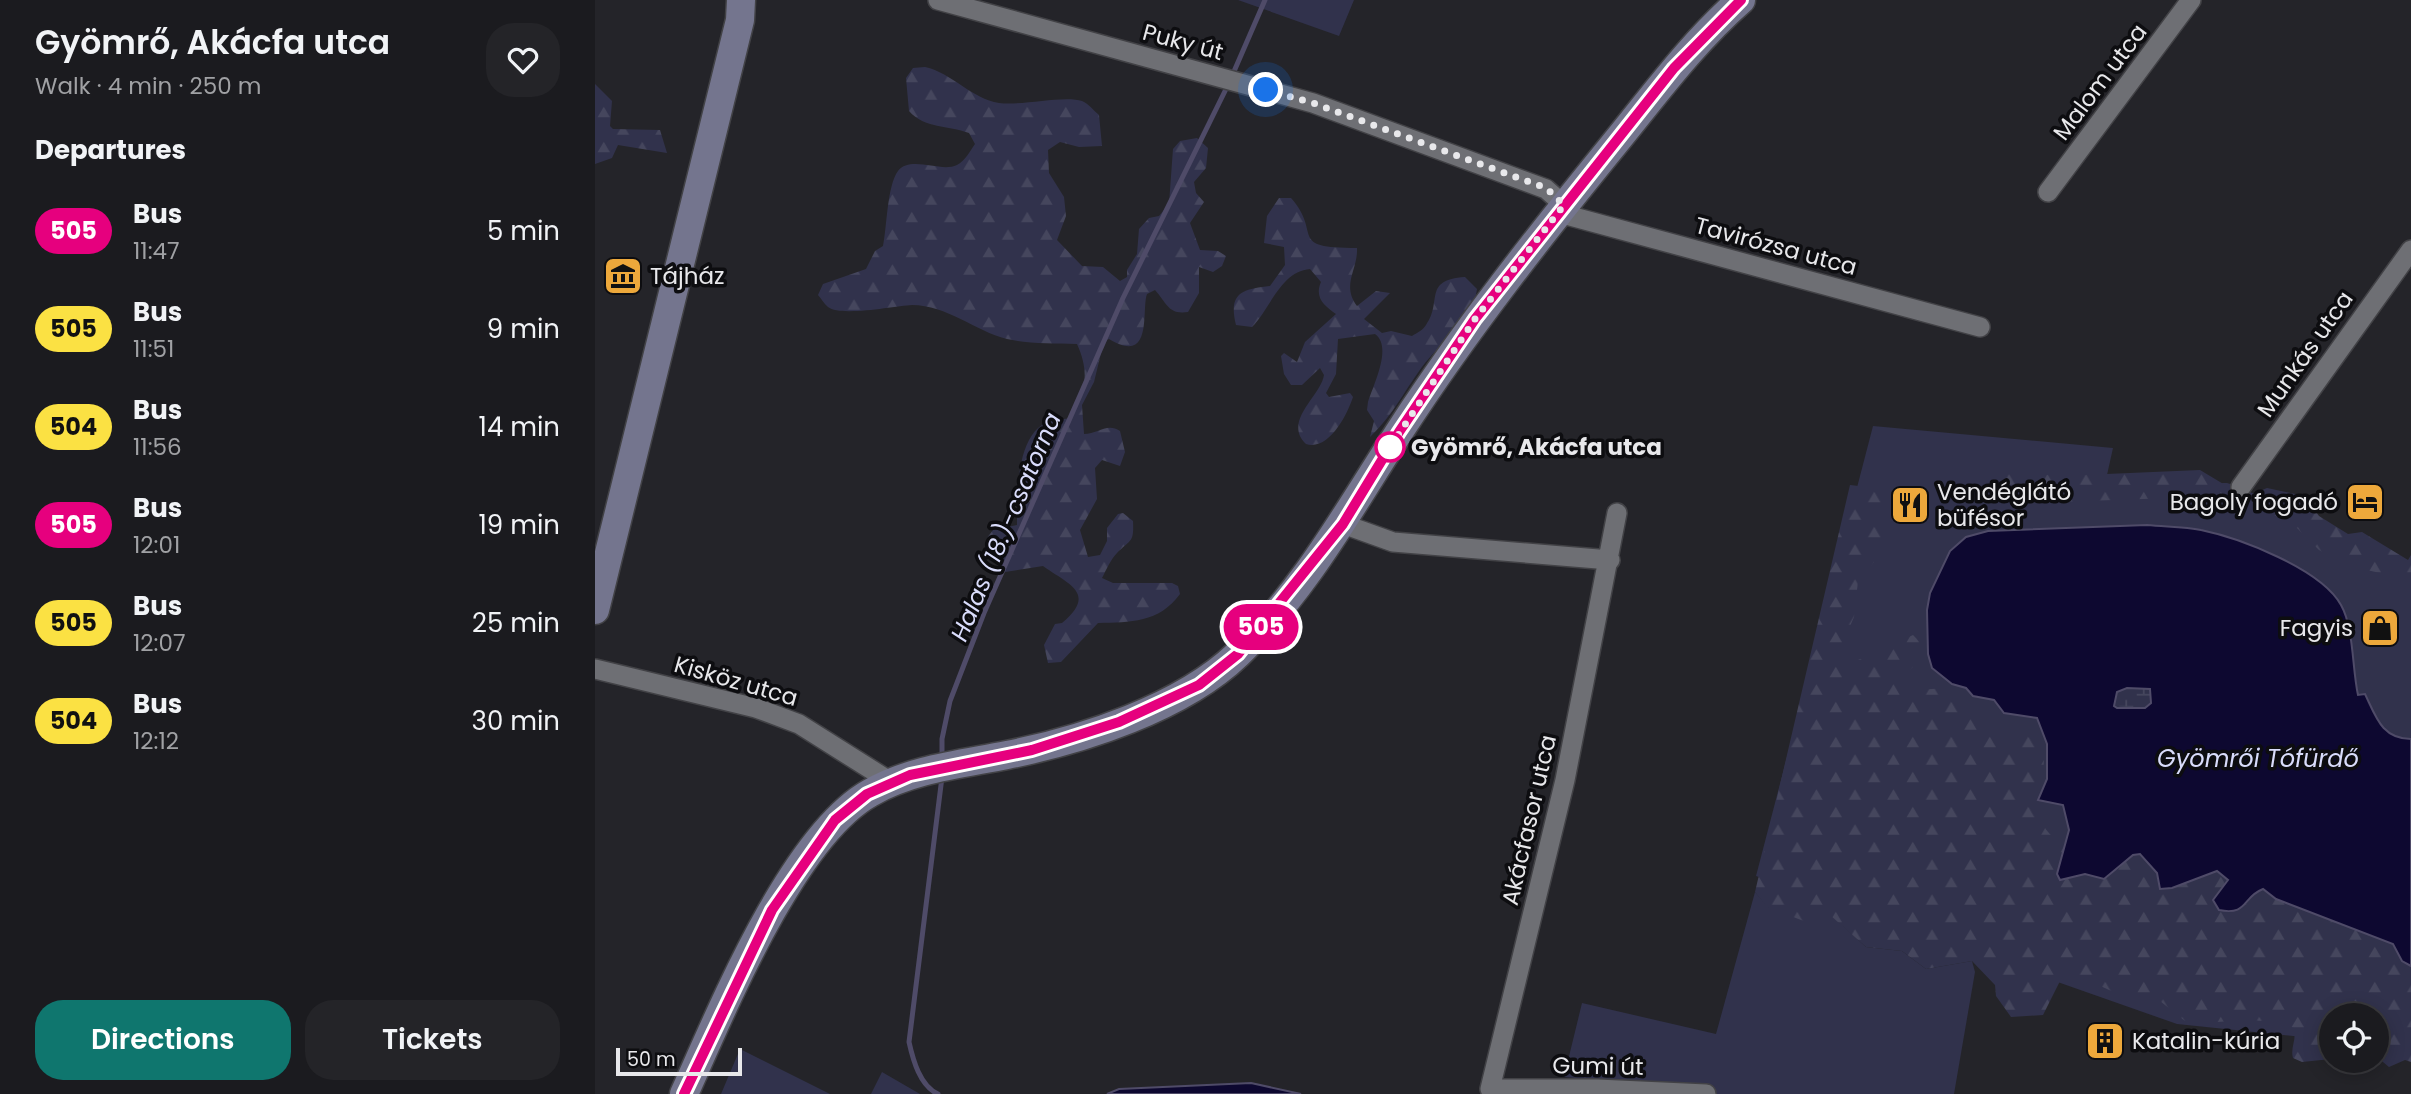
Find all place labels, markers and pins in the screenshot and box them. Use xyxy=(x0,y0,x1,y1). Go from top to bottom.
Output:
museum icon: Tájház xyxy=(602,255,644,297)
place label: Tájház xyxy=(650,260,724,292)
place label: Gyömrő, Akácfa utca xyxy=(1411,431,1662,463)
marker: Gyömrő, Akácfa utca xyxy=(1375,432,1405,462)
place label: Vendéglátó büfésor xyxy=(1937,476,2071,534)
hotel icon: Bagoly fogadó xyxy=(2344,481,2386,523)
restaurant icon: Vendéglátó büfésor xyxy=(1889,484,1931,526)
place label: Bagoly fogadó xyxy=(2170,486,2338,518)
shop icon: Fagyis xyxy=(2359,607,2401,649)
place label: Fagyis xyxy=(2280,612,2353,644)
building icon: Katalin-kúria xyxy=(2084,1020,2126,1062)
place label: Katalin-kúria xyxy=(2132,1025,2280,1057)

